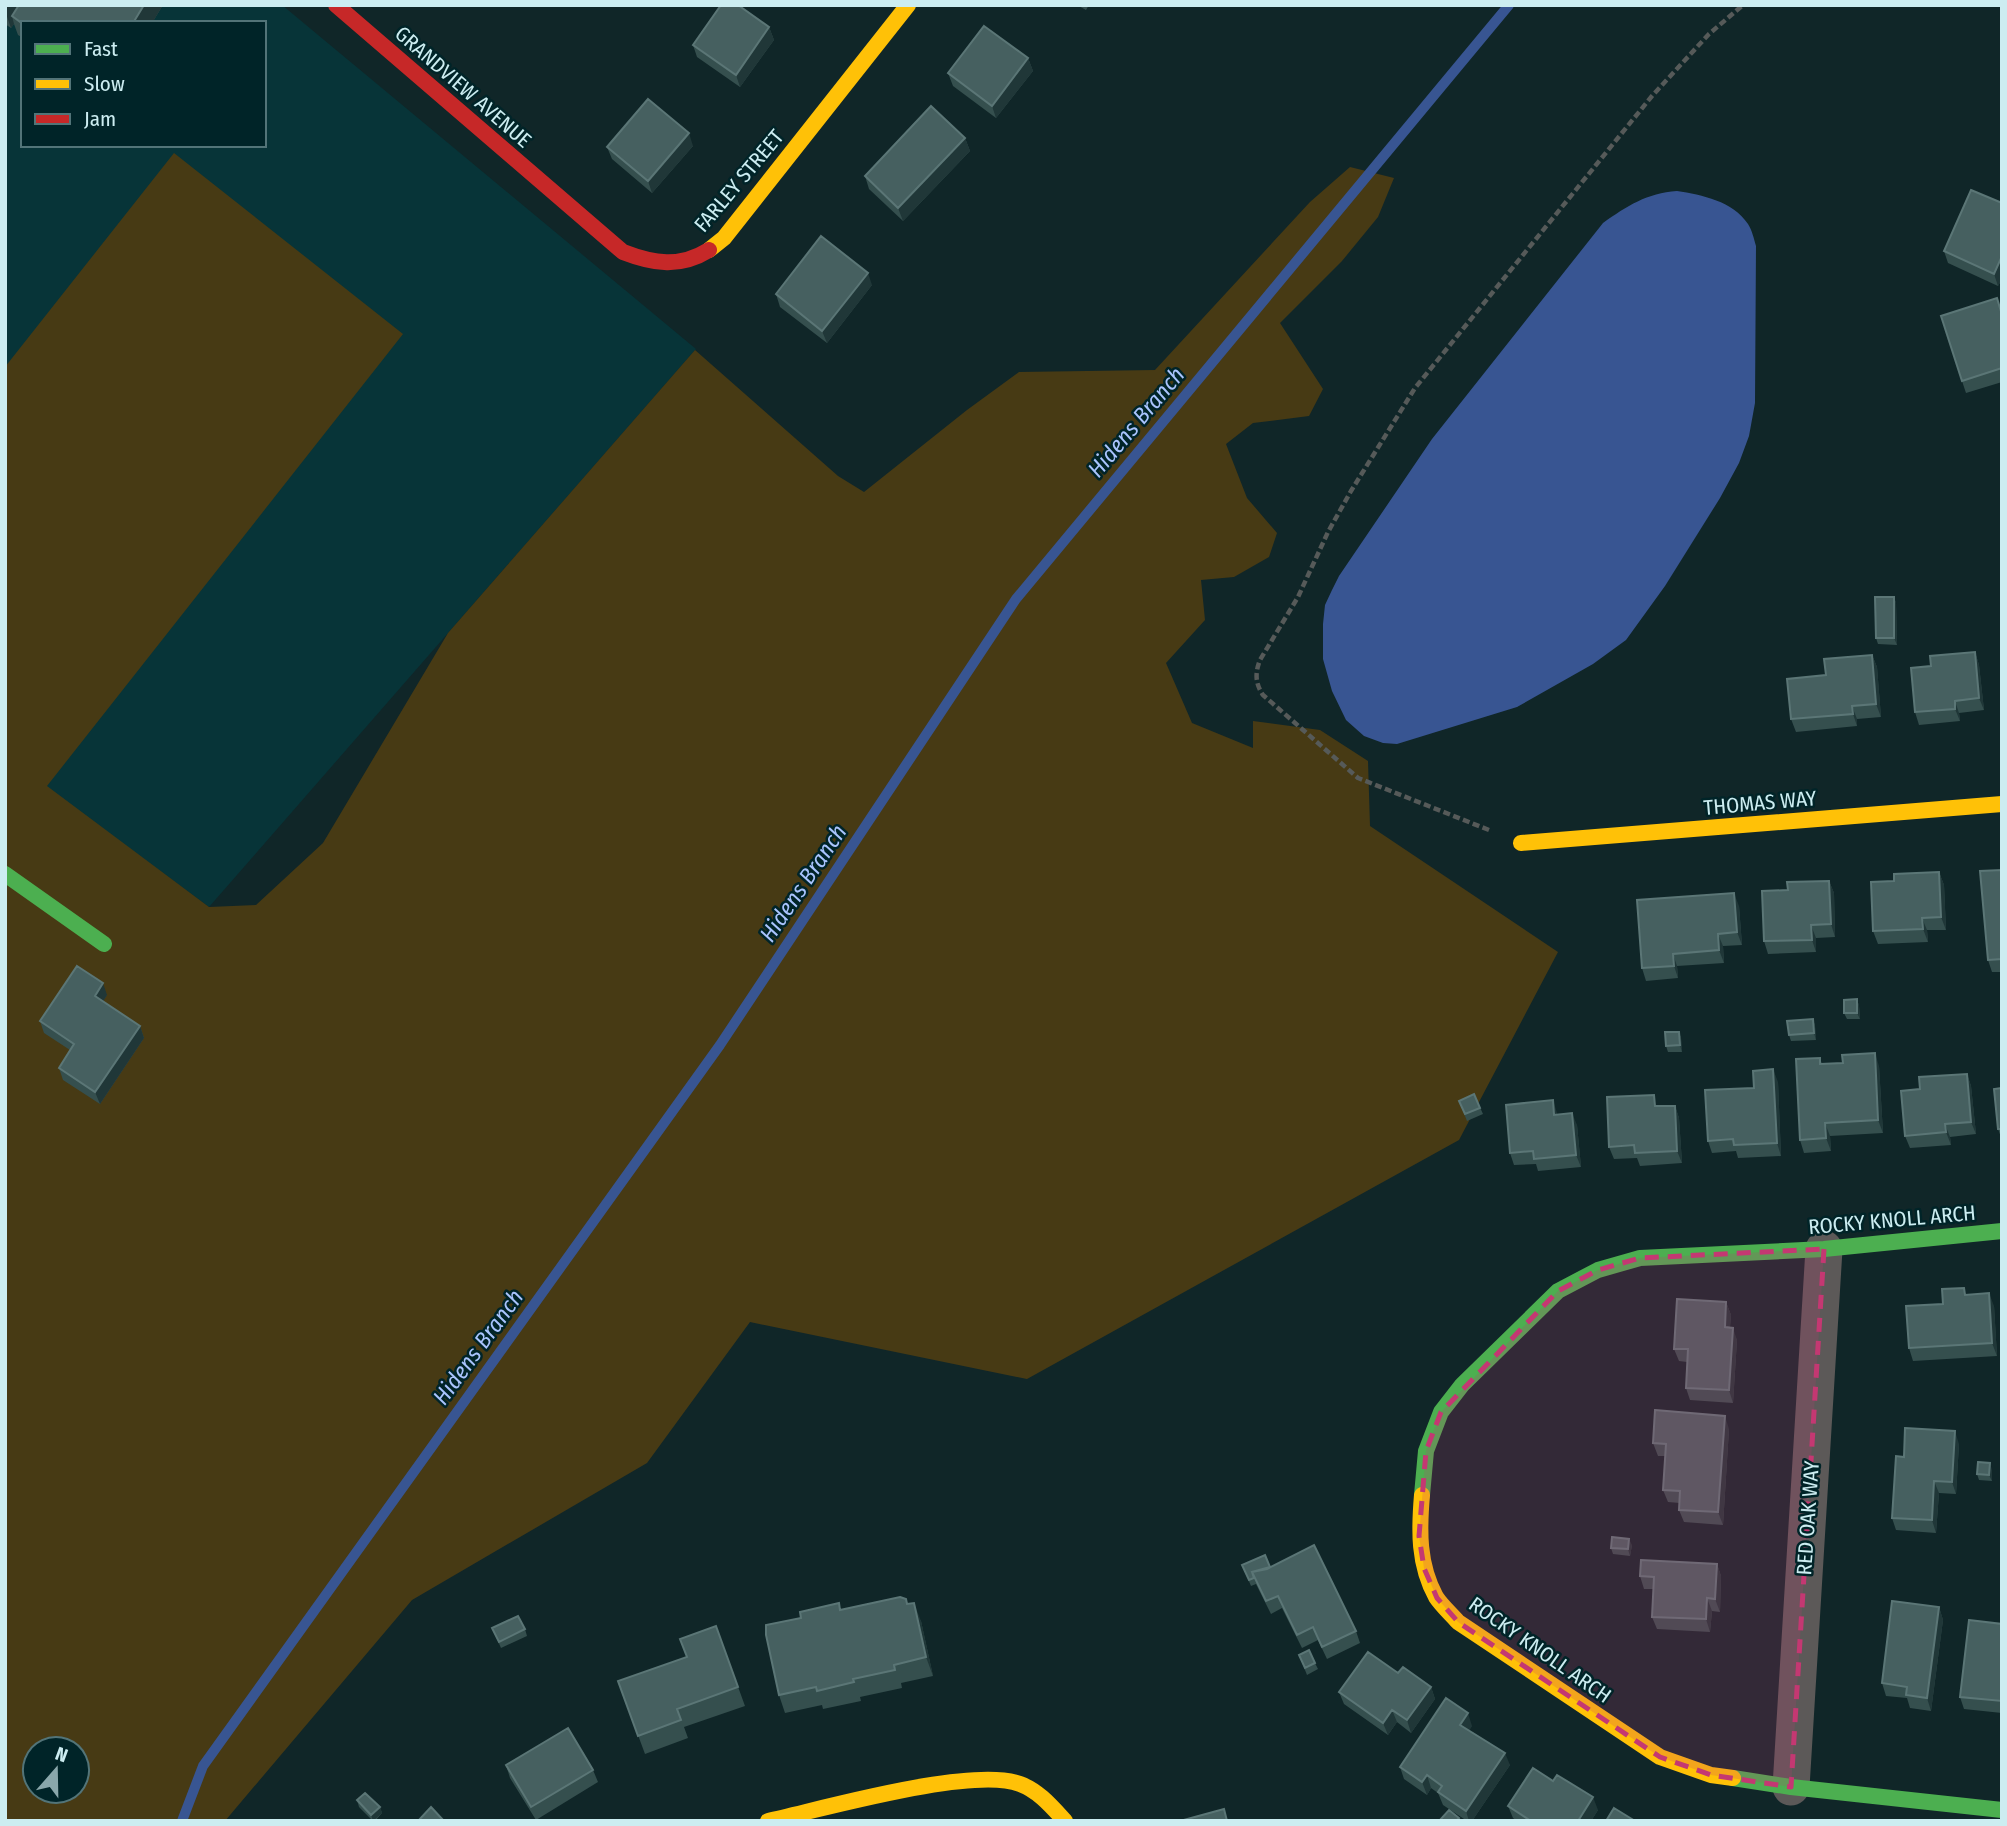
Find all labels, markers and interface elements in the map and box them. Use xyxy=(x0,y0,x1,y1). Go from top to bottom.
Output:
legend xyxy=(21,21,266,147)
street label: GRANDVIEW AVENUE xyxy=(389,21,537,153)
text: Fast xyxy=(84,36,118,62)
text: Slow xyxy=(84,71,125,97)
text: Jam xyxy=(84,106,116,132)
street label: FARLEY STREET xyxy=(689,124,790,237)
water label: Hidens Branch xyxy=(1082,361,1190,483)
street label: THOMAS WAY xyxy=(1703,785,1818,821)
water label: Hidens Branch xyxy=(753,819,853,947)
street label: ROCKY KNOLL ARCH xyxy=(1807,1200,1977,1240)
water label: Hidens Branch xyxy=(427,1284,529,1410)
street label: RED OAK WAY xyxy=(1791,1459,1825,1576)
street label: ROCKY KNOLL ARCH xyxy=(1464,1591,1616,1709)
north arrow xyxy=(21,1735,91,1805)
text: N xyxy=(52,1742,71,1767)

